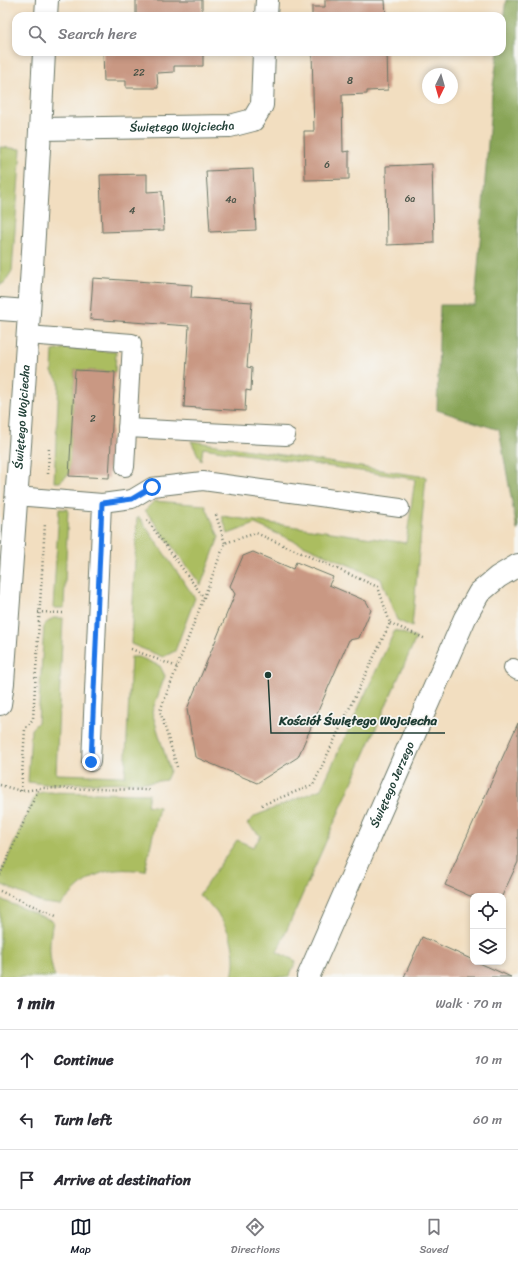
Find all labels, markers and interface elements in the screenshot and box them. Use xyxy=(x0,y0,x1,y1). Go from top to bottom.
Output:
search box xyxy=(12,12,506,56)
text: Search here xyxy=(58,21,137,47)
icon: search xyxy=(26,23,48,45)
house number: 22 xyxy=(133,64,145,82)
north arrow xyxy=(422,68,458,104)
house number: 8 xyxy=(347,72,353,90)
street label: Świętego Wojciecha xyxy=(130,114,237,139)
house number: 6 xyxy=(324,156,330,174)
house number: 6a xyxy=(405,190,415,208)
house number: 4a xyxy=(225,191,237,209)
house number: 4 xyxy=(129,202,135,220)
street label: Świętego Wojciecha xyxy=(7,364,37,470)
house number: 2 xyxy=(90,410,96,428)
route start xyxy=(143,478,161,496)
callout: Kościół Świętego Wojciecha xyxy=(271,708,445,733)
text: Kościół Świętego Wojciecha xyxy=(278,709,437,732)
street label: Świętego Jerzego xyxy=(364,738,421,831)
route end xyxy=(82,753,100,771)
map controls xyxy=(470,893,506,965)
button: locate xyxy=(470,893,506,929)
button: layers xyxy=(470,929,506,965)
text: 1 min xyxy=(16,988,55,1018)
text: Walk · 70 m xyxy=(436,992,502,1015)
text: Continue xyxy=(54,1047,114,1073)
text: 10 m xyxy=(475,1048,502,1071)
icon: ahead xyxy=(16,1049,38,1071)
text: Turn left xyxy=(54,1107,112,1133)
text: 60 m xyxy=(473,1108,502,1131)
icon: left xyxy=(16,1109,38,1131)
text: Arrive at destination xyxy=(54,1167,191,1193)
icon: arrive xyxy=(16,1169,38,1191)
tab: Map xyxy=(70,1216,92,1259)
tab: Directions xyxy=(231,1216,280,1259)
tab: Saved xyxy=(419,1216,448,1259)

